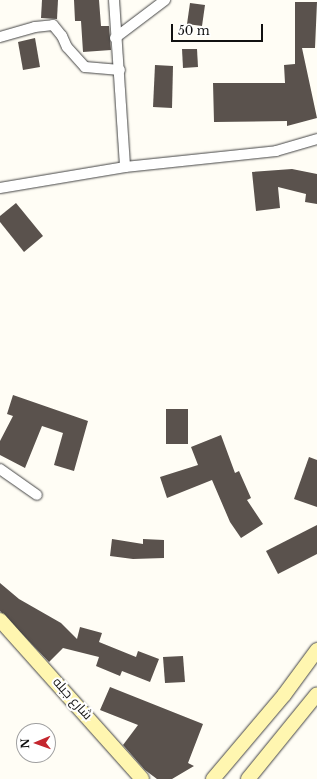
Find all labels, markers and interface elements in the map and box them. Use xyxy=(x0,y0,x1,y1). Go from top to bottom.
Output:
scale bar xyxy=(173,16,265,42)
text: 50 m xyxy=(178,23,210,38)
street label: شارع جبله xyxy=(49,675,95,723)
north arrow xyxy=(16,723,56,763)
text: N xyxy=(18,738,32,749)

